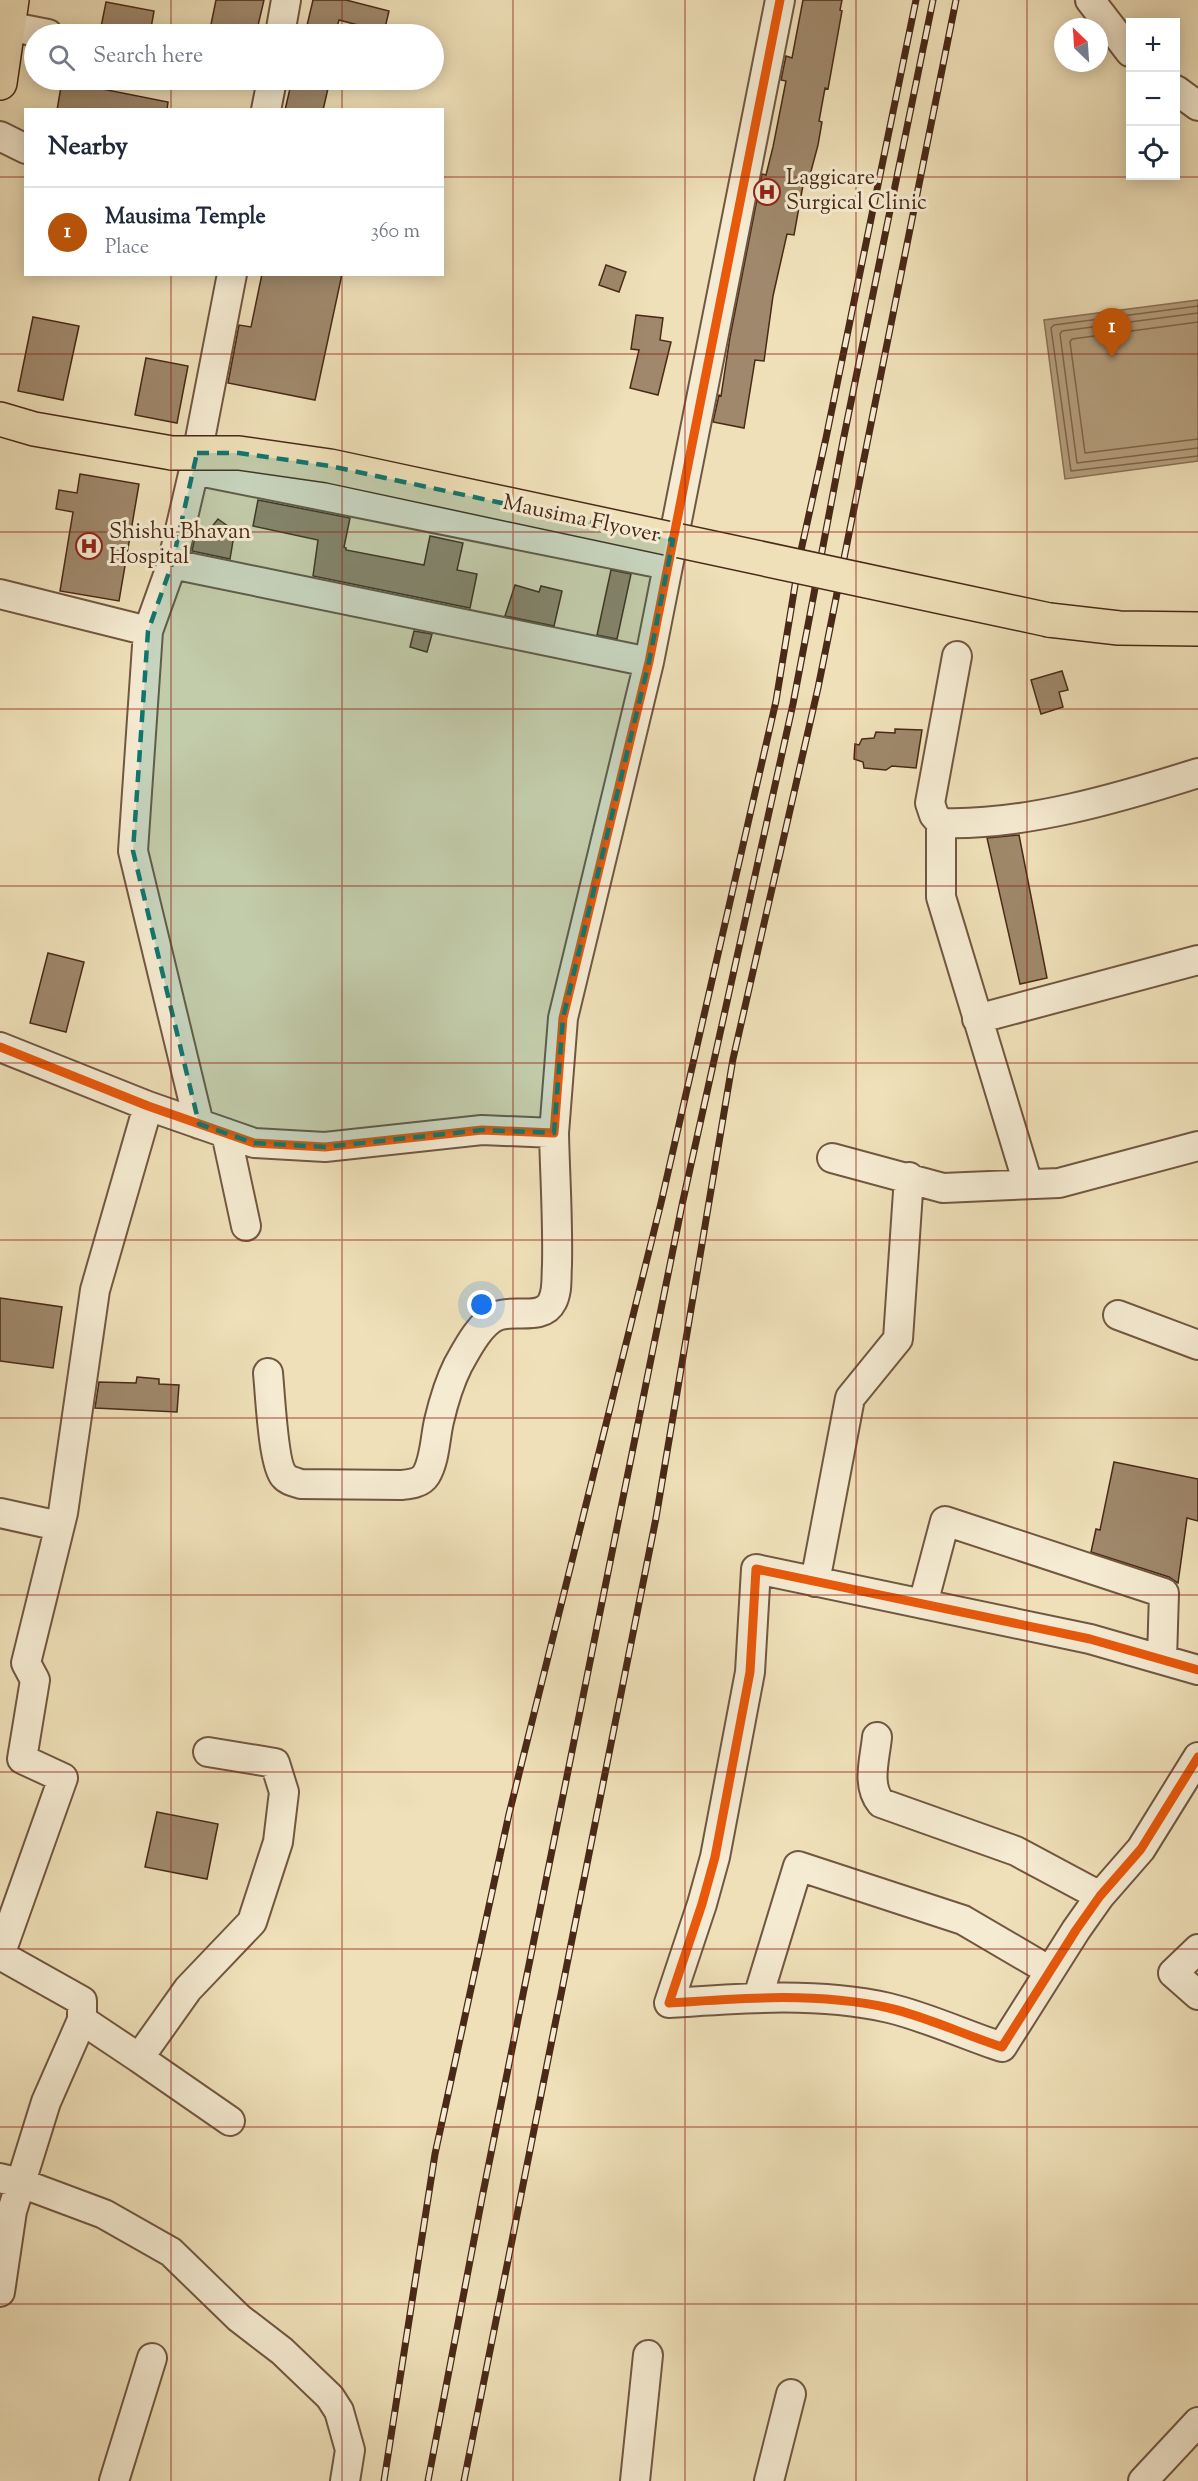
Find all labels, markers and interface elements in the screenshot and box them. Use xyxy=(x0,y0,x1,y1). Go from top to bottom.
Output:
north arrow xyxy=(1054,18,1108,72)
map controls xyxy=(1126,18,1180,180)
button: + xyxy=(1126,18,1180,72)
search box xyxy=(24,24,444,90)
icon: search xyxy=(45,41,78,74)
text: Search here xyxy=(93,41,203,73)
button: − xyxy=(1126,72,1180,126)
button: locate xyxy=(1126,126,1180,180)
text: Nearby xyxy=(48,129,128,166)
place label: Laggicare Surgical Clinic xyxy=(786,163,927,220)
hospital icon: Laggicare Surgical Clinic xyxy=(752,177,782,207)
text: Mausima Temple xyxy=(105,202,266,234)
text: 1 xyxy=(64,218,71,247)
text: 360 m xyxy=(371,218,420,247)
text: Place xyxy=(105,234,149,263)
pin: 1 xyxy=(1092,308,1132,358)
street label: Mausima Flyover xyxy=(499,488,663,552)
place label: Shishu Bhavan Hospital xyxy=(109,517,251,574)
hospital icon: Shishu Bhavan Hospital xyxy=(74,531,104,561)
your location xyxy=(467,1290,496,1319)

